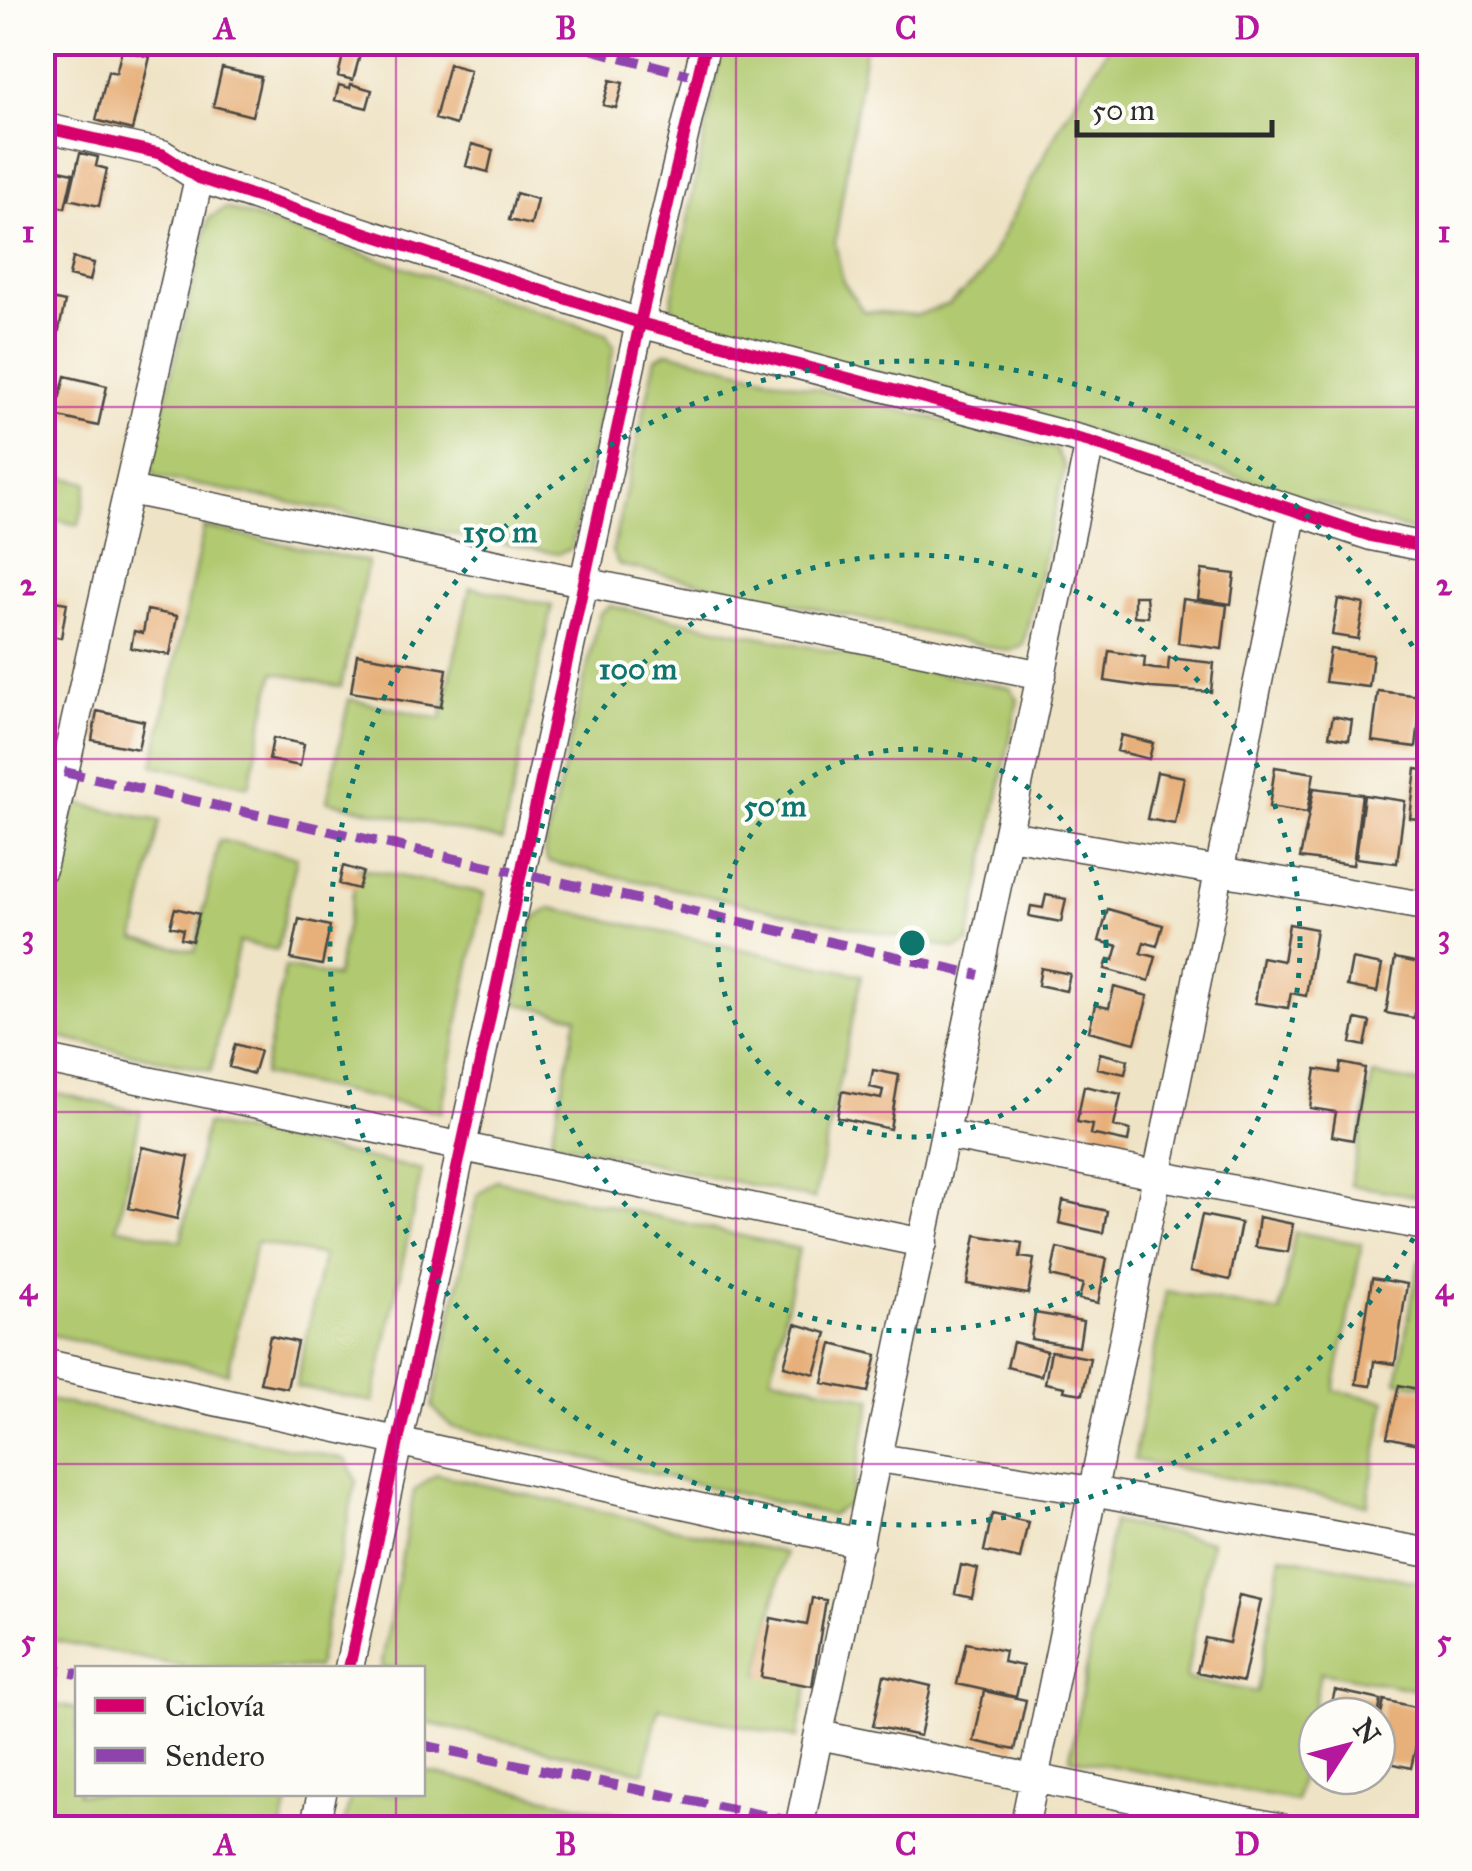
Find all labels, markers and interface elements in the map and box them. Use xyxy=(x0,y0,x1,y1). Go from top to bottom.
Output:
text: A xyxy=(212,9,236,48)
text: B xyxy=(555,9,577,48)
text: C xyxy=(895,9,917,48)
text: D xyxy=(1234,9,1260,48)
scale bar xyxy=(1077,75,1272,137)
text: 50 m xyxy=(1092,92,1155,128)
text: 1 xyxy=(22,212,35,251)
text: 1 xyxy=(1438,212,1451,251)
text: 150 m xyxy=(463,514,538,550)
text: 2 xyxy=(20,565,37,604)
text: 2 xyxy=(1436,565,1453,604)
text: 100 m xyxy=(599,651,678,687)
text: 50 m xyxy=(743,788,807,824)
text: 3 xyxy=(22,917,34,956)
text: 3 xyxy=(1438,917,1450,956)
centre of rings xyxy=(894,925,930,961)
text: 4 xyxy=(19,1269,38,1308)
text: 4 xyxy=(1435,1269,1454,1308)
text: 5 xyxy=(21,1621,36,1660)
text: 5 xyxy=(1437,1621,1452,1660)
legend xyxy=(75,1666,425,1796)
text: Ciclovía xyxy=(165,1688,265,1724)
north arrow xyxy=(1297,1696,1397,1796)
text: N xyxy=(1346,1712,1388,1752)
text: Sendero xyxy=(165,1738,265,1774)
text: A xyxy=(212,1825,236,1864)
text: B xyxy=(555,1825,577,1864)
text: C xyxy=(895,1825,917,1864)
text: D xyxy=(1234,1825,1260,1864)

